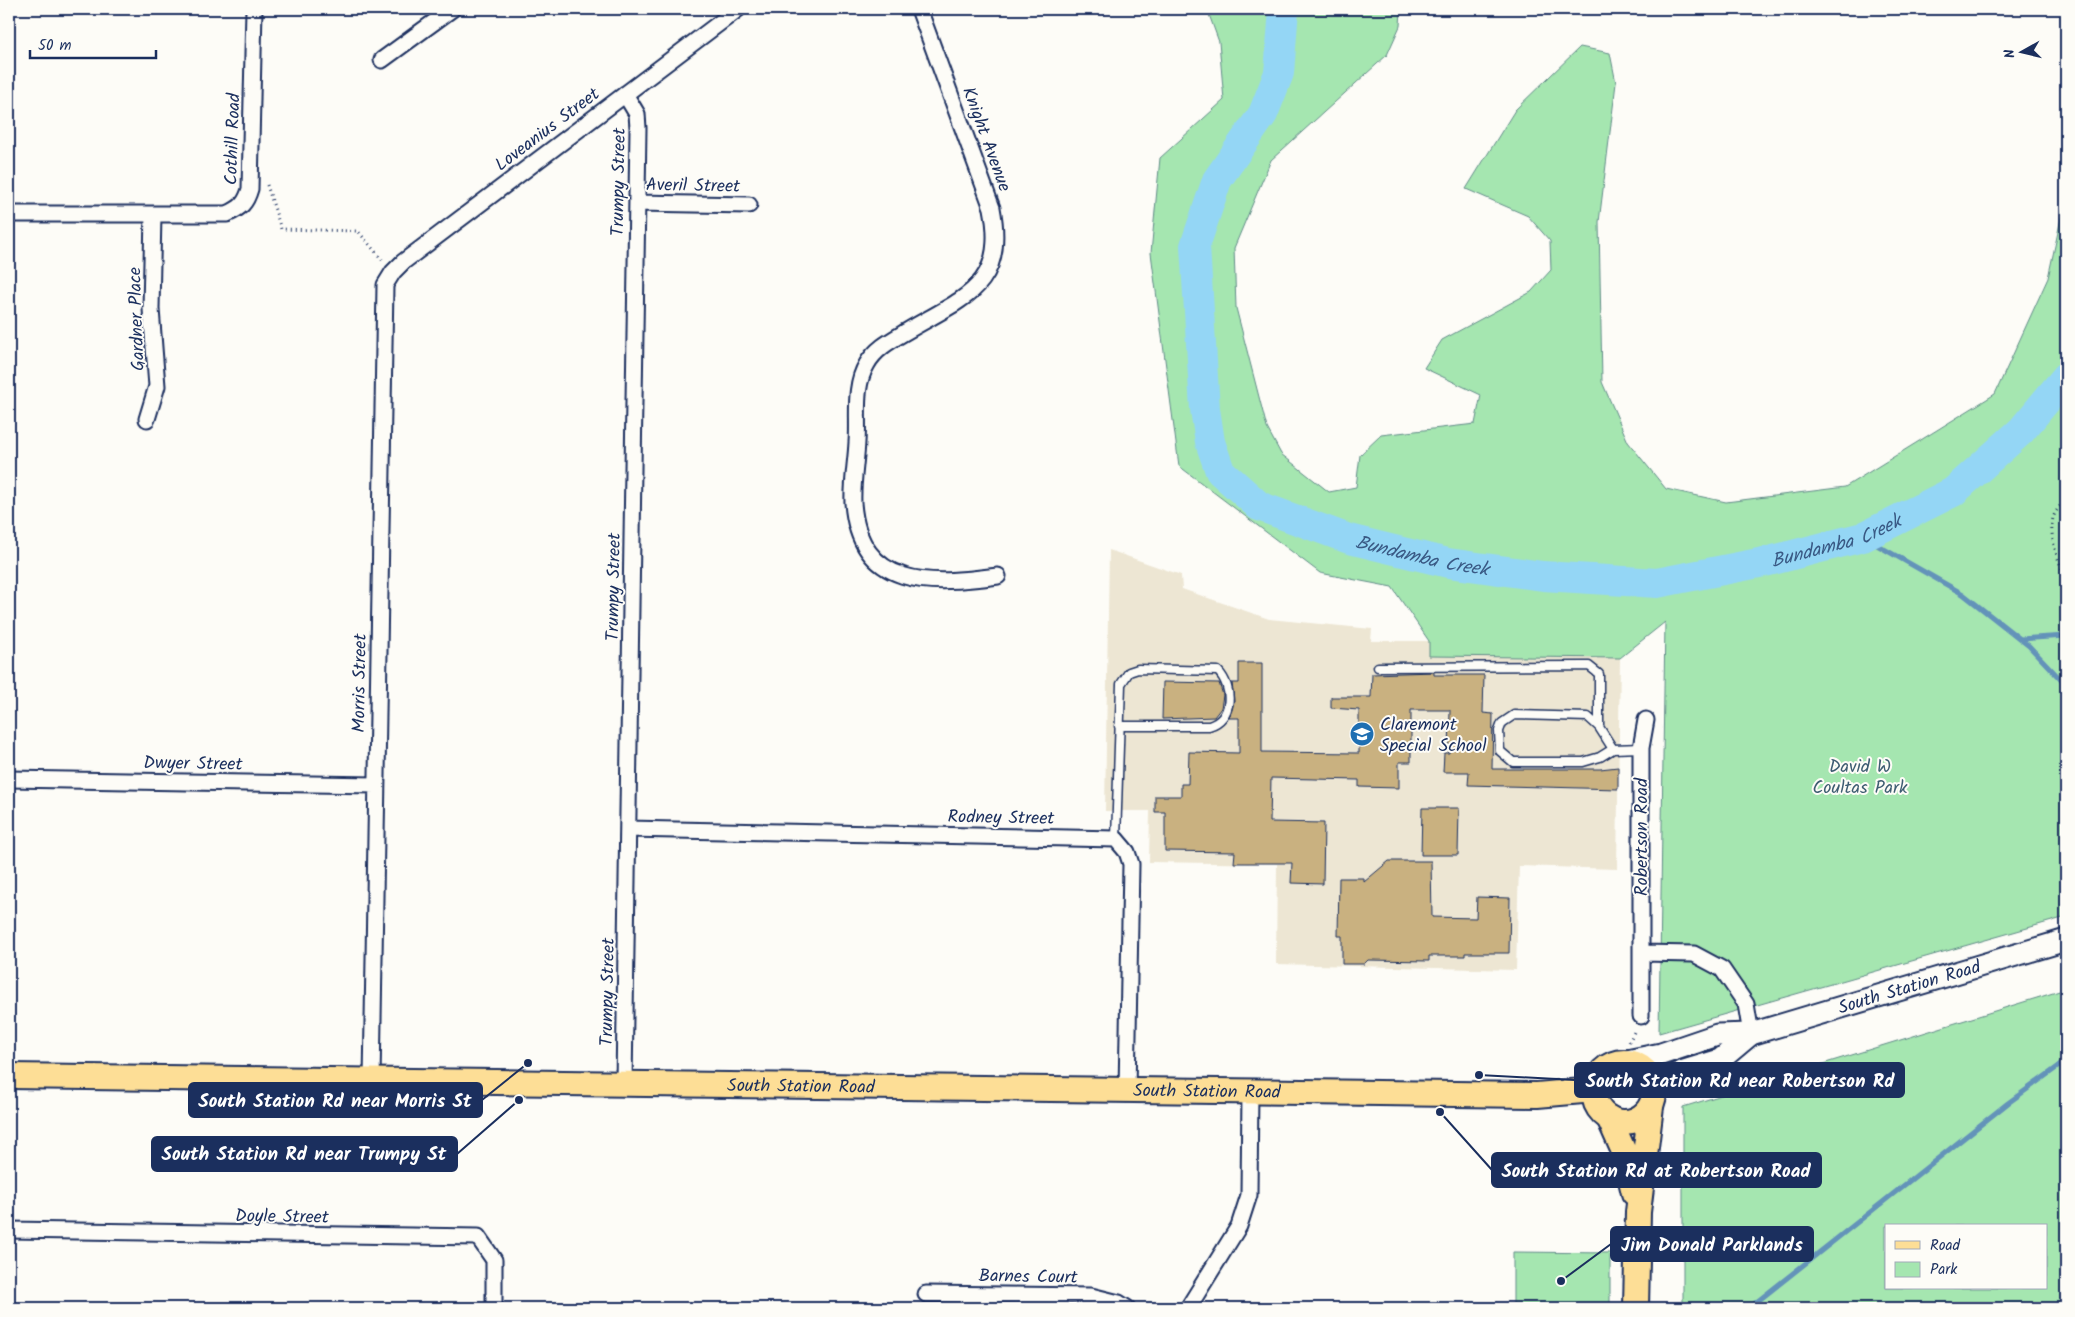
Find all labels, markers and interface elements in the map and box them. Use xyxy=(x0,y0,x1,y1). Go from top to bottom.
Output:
scale bar xyxy=(30,28,156,60)
north arrow xyxy=(1998,28,2048,78)
text: 50 m xyxy=(38,34,72,58)
text: N xyxy=(1999,48,2022,60)
street label: Loveanius Street xyxy=(489,80,607,179)
street label: Knight Avenue xyxy=(953,83,1018,196)
street label: Cothill Road xyxy=(217,92,250,186)
street label: Trumpy Street xyxy=(604,127,635,237)
street label: Averil Street xyxy=(646,171,741,202)
street label: Gardner Place xyxy=(121,266,154,371)
water label: Bundamba Creek xyxy=(1768,506,1910,577)
water label: Bundamba Creek xyxy=(1352,528,1493,586)
street label: Trumpy Street xyxy=(599,532,630,642)
street label: Morris Street xyxy=(345,632,376,733)
place label: Claremont Special School xyxy=(1380,711,1487,761)
school or university icon: Claremont Special School xyxy=(1349,721,1375,747)
street label: Dwyer Street xyxy=(143,749,244,780)
park label: David W Coultas Park xyxy=(1813,753,1908,803)
street label: Robertson Road xyxy=(1628,777,1657,896)
street label: Rodney Street xyxy=(947,803,1056,834)
street label: Trumpy Street xyxy=(593,937,624,1047)
street label: South Station Road xyxy=(1835,953,1985,1023)
callout: South Station Rd near Robertson Rd xyxy=(1575,1063,1904,1097)
text: South Station Rd near Robertson Rd xyxy=(1586,1067,1895,1097)
street label: South Station Road xyxy=(727,1072,876,1103)
street label: South Station Road xyxy=(1133,1077,1282,1108)
callout: South Station Rd near Morris St xyxy=(189,1083,482,1117)
text: South Station Rd near Morris St xyxy=(198,1087,472,1117)
callout: South Station Rd near Trumpy St xyxy=(152,1137,457,1171)
text: South Station Rd near Trumpy St xyxy=(162,1140,447,1170)
callout: South Station Rd at Robertson Road xyxy=(1492,1153,1821,1187)
text: South Station Rd at Robertson Road xyxy=(1501,1157,1811,1187)
street label: Doyle Street xyxy=(235,1202,330,1233)
legend xyxy=(1885,1224,2048,1290)
callout: Jim Donald Parklands xyxy=(1611,1227,1813,1261)
text: Jim Donald Parklands xyxy=(1621,1231,1803,1261)
text: Road xyxy=(1930,1234,1961,1258)
text: Park xyxy=(1930,1258,1958,1282)
street label: Barnes Court xyxy=(978,1262,1079,1293)

